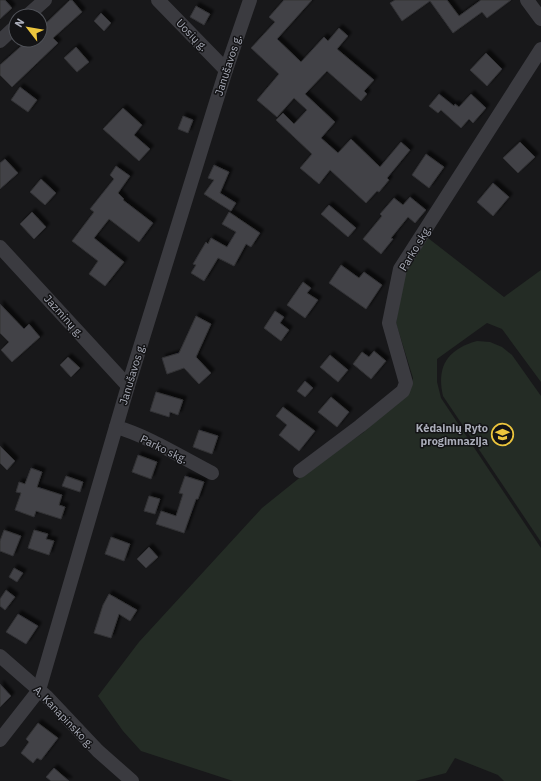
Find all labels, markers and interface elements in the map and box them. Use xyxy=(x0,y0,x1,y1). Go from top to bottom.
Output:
north arrow xyxy=(8,8,48,48)
text: N xyxy=(11,16,27,30)
street label: Uosių g. xyxy=(173,16,211,54)
street label: Janušavos g. xyxy=(212,33,244,97)
street label: Parko skg. xyxy=(396,223,434,273)
street label: Jazminų g. xyxy=(41,292,87,340)
street label: Janušavos g. xyxy=(116,342,148,406)
place label: Kėdainių Ryto progimnazija xyxy=(416,421,488,448)
school or university icon: Kėdainių Ryto progimnazija xyxy=(490,421,516,447)
street label: Parko skg. xyxy=(138,432,190,466)
street label: A. Kanapinsko g. xyxy=(31,683,97,751)

